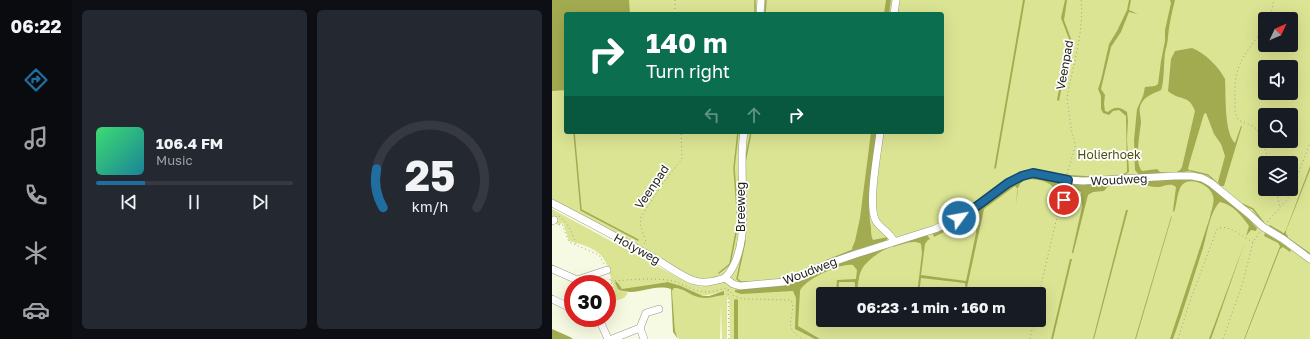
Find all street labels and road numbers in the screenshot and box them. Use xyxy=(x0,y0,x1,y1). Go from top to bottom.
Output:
street label: Veenpad xyxy=(1053,39,1076,91)
street label: Veenpad xyxy=(631,162,672,212)
street label: Woudweg xyxy=(1090,171,1148,188)
street label: Breeweg xyxy=(733,182,748,232)
street label: Holyweg xyxy=(611,230,663,267)
street label: Woudweg xyxy=(781,253,839,288)

